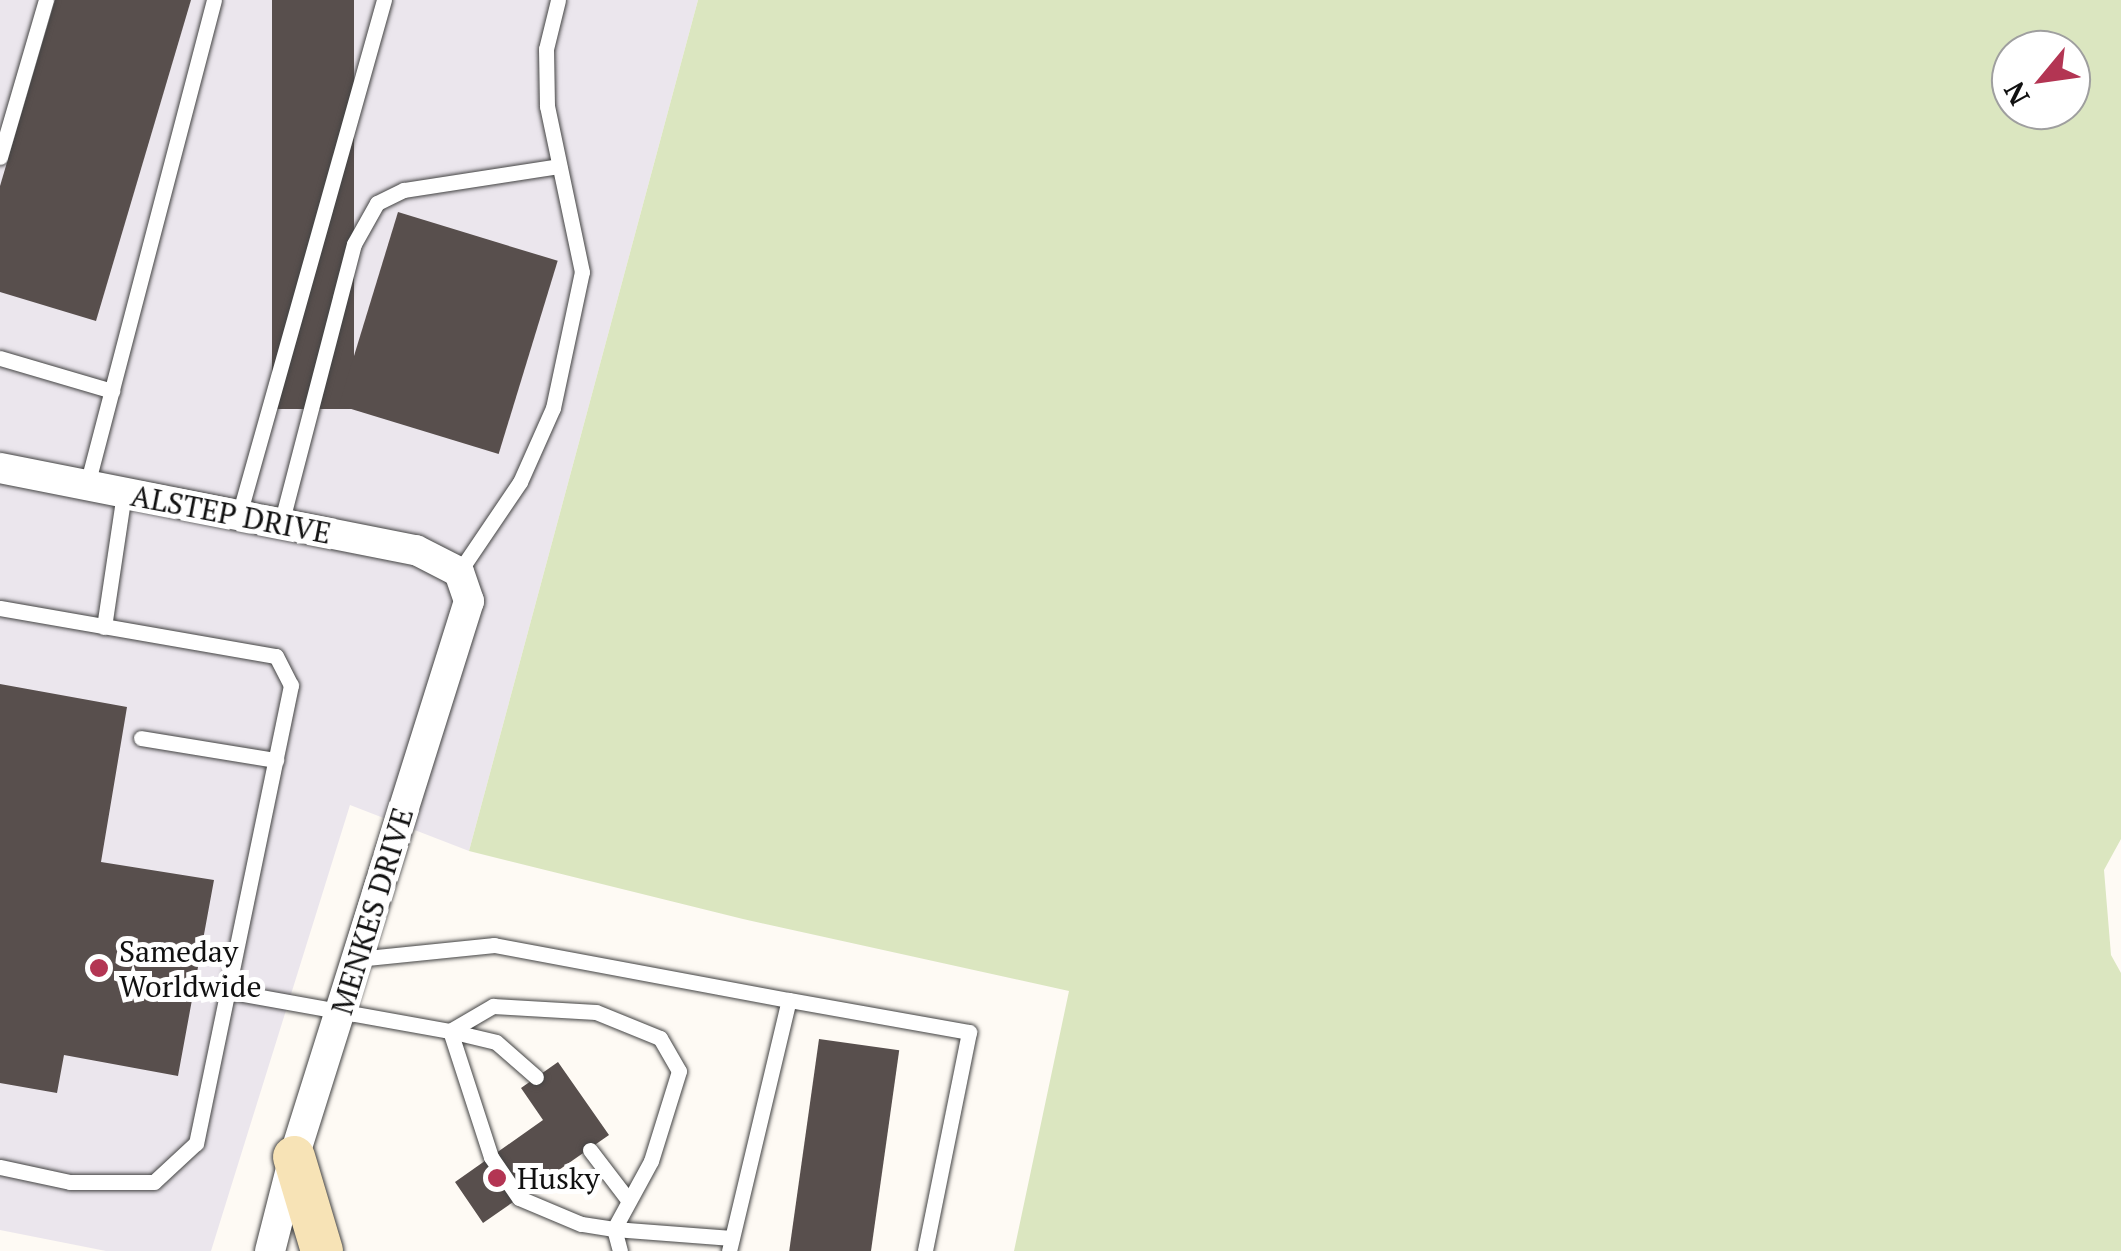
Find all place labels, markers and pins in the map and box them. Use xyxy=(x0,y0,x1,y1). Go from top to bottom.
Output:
place label: Sameday Worldwide xyxy=(119,933,261,1004)
marker: Sameday Worldwide xyxy=(88,957,110,979)
place label: Husky xyxy=(517,1160,600,1196)
marker: Husky xyxy=(486,1167,508,1189)

